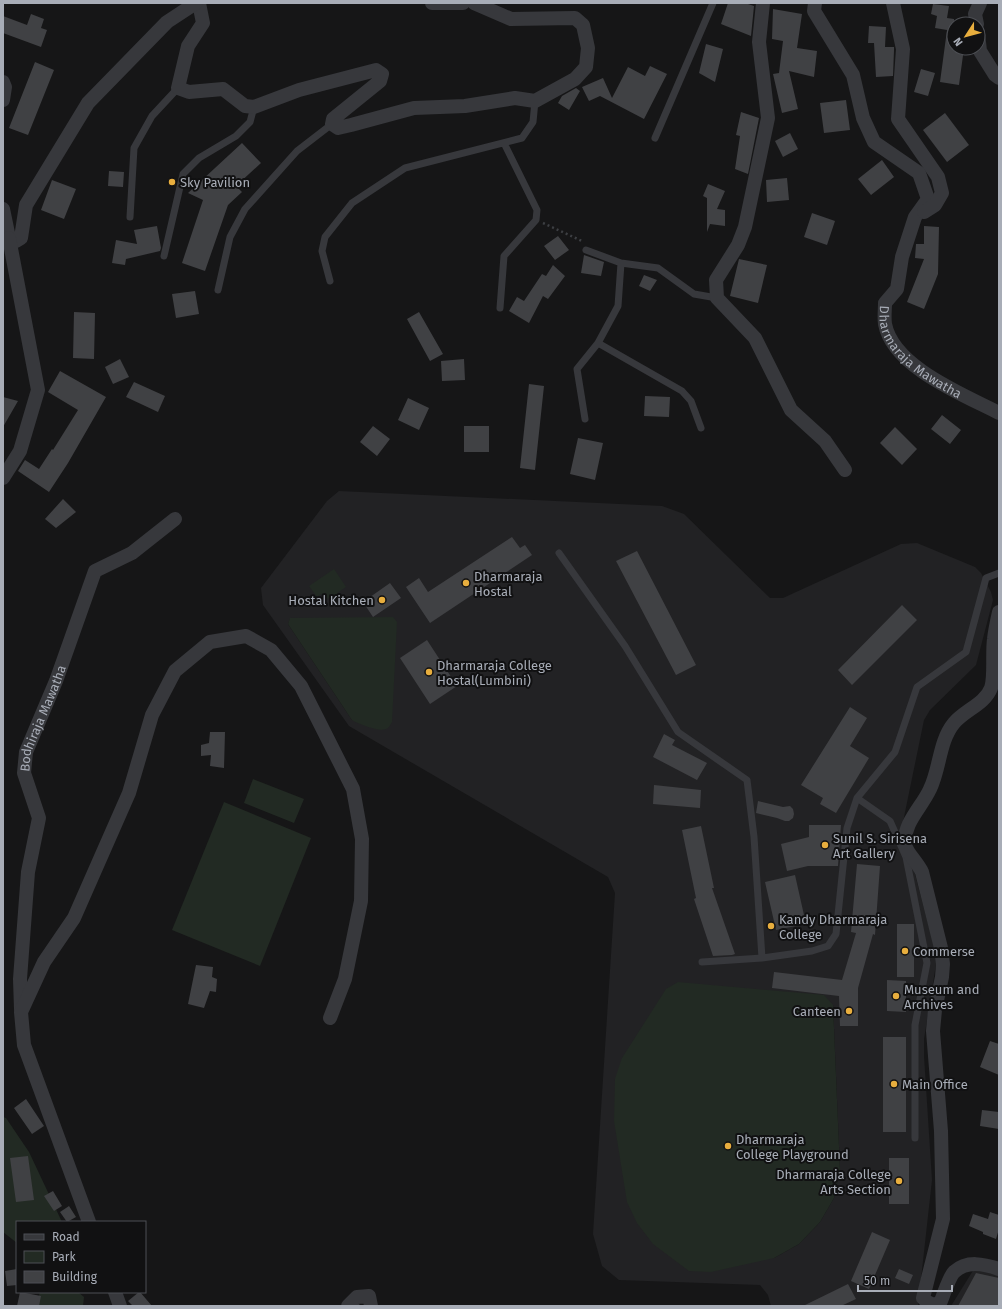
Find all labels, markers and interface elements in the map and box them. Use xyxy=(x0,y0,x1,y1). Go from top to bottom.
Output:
north arrow xyxy=(946,16,986,56)
text: N xyxy=(951,35,966,48)
place label: Sky Pavilion xyxy=(180,175,250,190)
marker: Sky Pavilion xyxy=(167,177,177,187)
street label: Dharmaraja Mawatha xyxy=(877,305,964,401)
place label: Dharmaraja Hostal xyxy=(474,569,543,599)
marker: Dharmaraja Hostal xyxy=(461,578,471,588)
place label: Hostal Kitchen xyxy=(288,593,374,608)
marker: Hostal Kitchen xyxy=(377,595,387,605)
place label: Dharmaraja College Hostal(Lumbini) xyxy=(437,658,552,688)
street label: Bodhiraja Mawatha xyxy=(17,663,69,772)
marker: Dharmaraja College Hostal(Lumbini) xyxy=(424,667,434,677)
place label: Sunil S. Sirisena Art Gallery xyxy=(833,831,927,861)
marker: Sunil S. Sirisena Art Gallery xyxy=(820,840,830,850)
place label: Kandy Dharmaraja College xyxy=(779,912,887,942)
marker: Kandy Dharmaraja College xyxy=(766,921,776,931)
place label: Commerse xyxy=(913,944,975,959)
marker: Commerse xyxy=(900,946,910,956)
place label: Museum and Archives xyxy=(904,982,979,1012)
marker: Museum and Archives xyxy=(891,991,901,1001)
place label: Canteen xyxy=(793,1004,841,1019)
marker: Canteen xyxy=(844,1006,854,1016)
place label: Main Office xyxy=(902,1077,968,1092)
marker: Main Office xyxy=(889,1079,899,1089)
place label: Dharmaraja College Playground xyxy=(736,1132,849,1162)
marker: Dharmaraja College Playground xyxy=(723,1141,733,1151)
place label: Dharmaraja College Arts Section xyxy=(776,1167,891,1197)
marker: Dharmaraja College Arts Section xyxy=(894,1176,904,1186)
legend xyxy=(16,1221,146,1293)
text: Road xyxy=(52,1230,80,1244)
text: Park xyxy=(52,1250,76,1264)
scale bar xyxy=(858,1267,952,1293)
text: Building xyxy=(52,1270,98,1284)
text: 50 m xyxy=(864,1274,890,1288)

